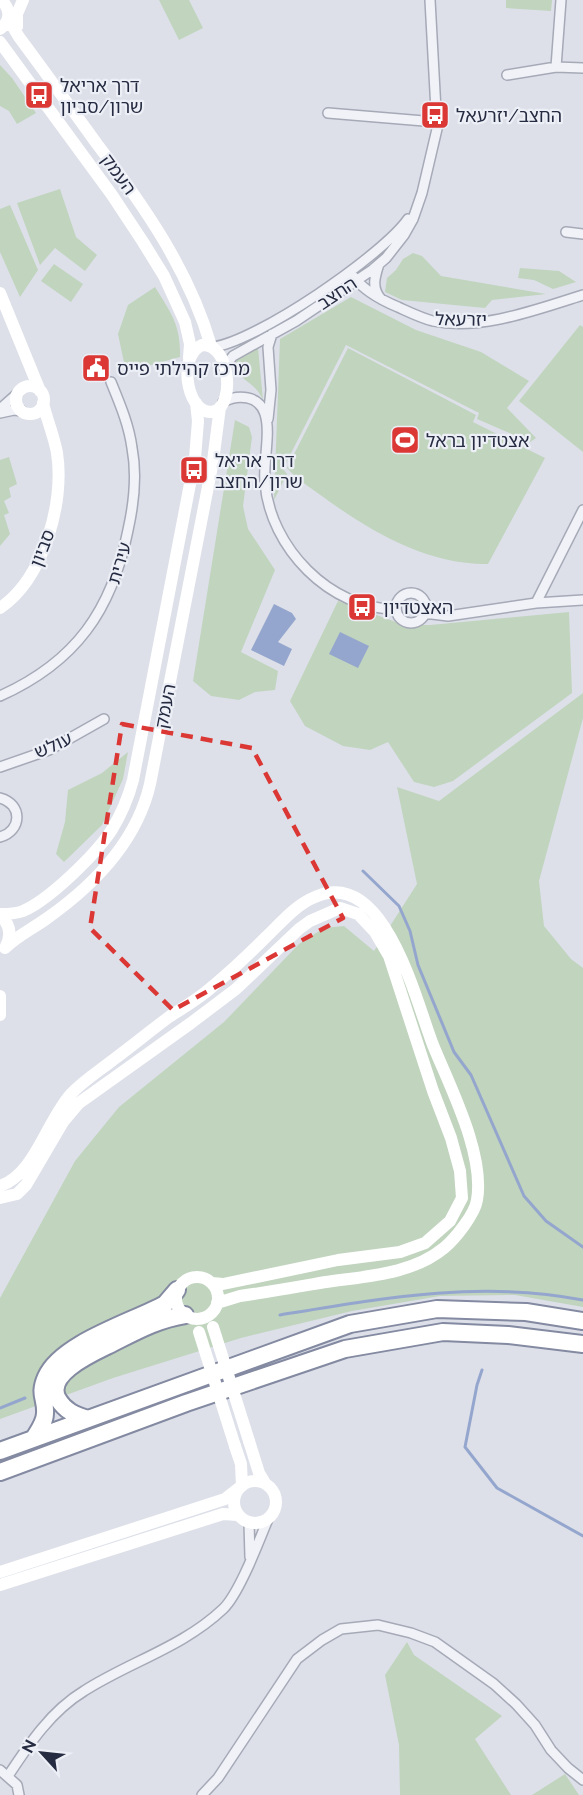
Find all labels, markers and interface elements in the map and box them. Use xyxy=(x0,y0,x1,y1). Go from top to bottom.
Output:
place label: דרך אריאל שרון/סביון xyxy=(60,75,143,117)
bus stop icon: דרך אריאל שרון/סביון xyxy=(23,79,55,111)
bus stop icon: החצב/יזרעאל xyxy=(419,99,451,131)
place label: החצב/יזרעאל xyxy=(456,105,562,126)
street label: העמק xyxy=(97,150,141,198)
street label: החצב xyxy=(313,272,361,314)
street label: יזרעאל xyxy=(435,308,487,330)
public building icon: מרכז קהילתי פייס xyxy=(80,352,112,384)
place label: מרכז קהילתי פייס xyxy=(117,358,250,379)
sports icon: אצטדיון בראל xyxy=(389,424,421,456)
place label: אצטדיון בראל xyxy=(426,430,530,451)
place label: דרך אריאל שרון/החצב xyxy=(215,450,303,492)
bus stop icon: דרך אריאל שרון/החצב xyxy=(178,454,210,486)
street label: סביון xyxy=(25,526,59,570)
street label: עירית xyxy=(103,540,135,586)
bus stop icon: האצטדיון xyxy=(346,591,378,623)
place label: האצטדיון xyxy=(383,597,453,618)
street label: העמק xyxy=(150,682,180,730)
street label: עולש xyxy=(31,727,75,763)
north arrow xyxy=(12,1723,72,1783)
text: N xyxy=(18,1737,40,1756)

